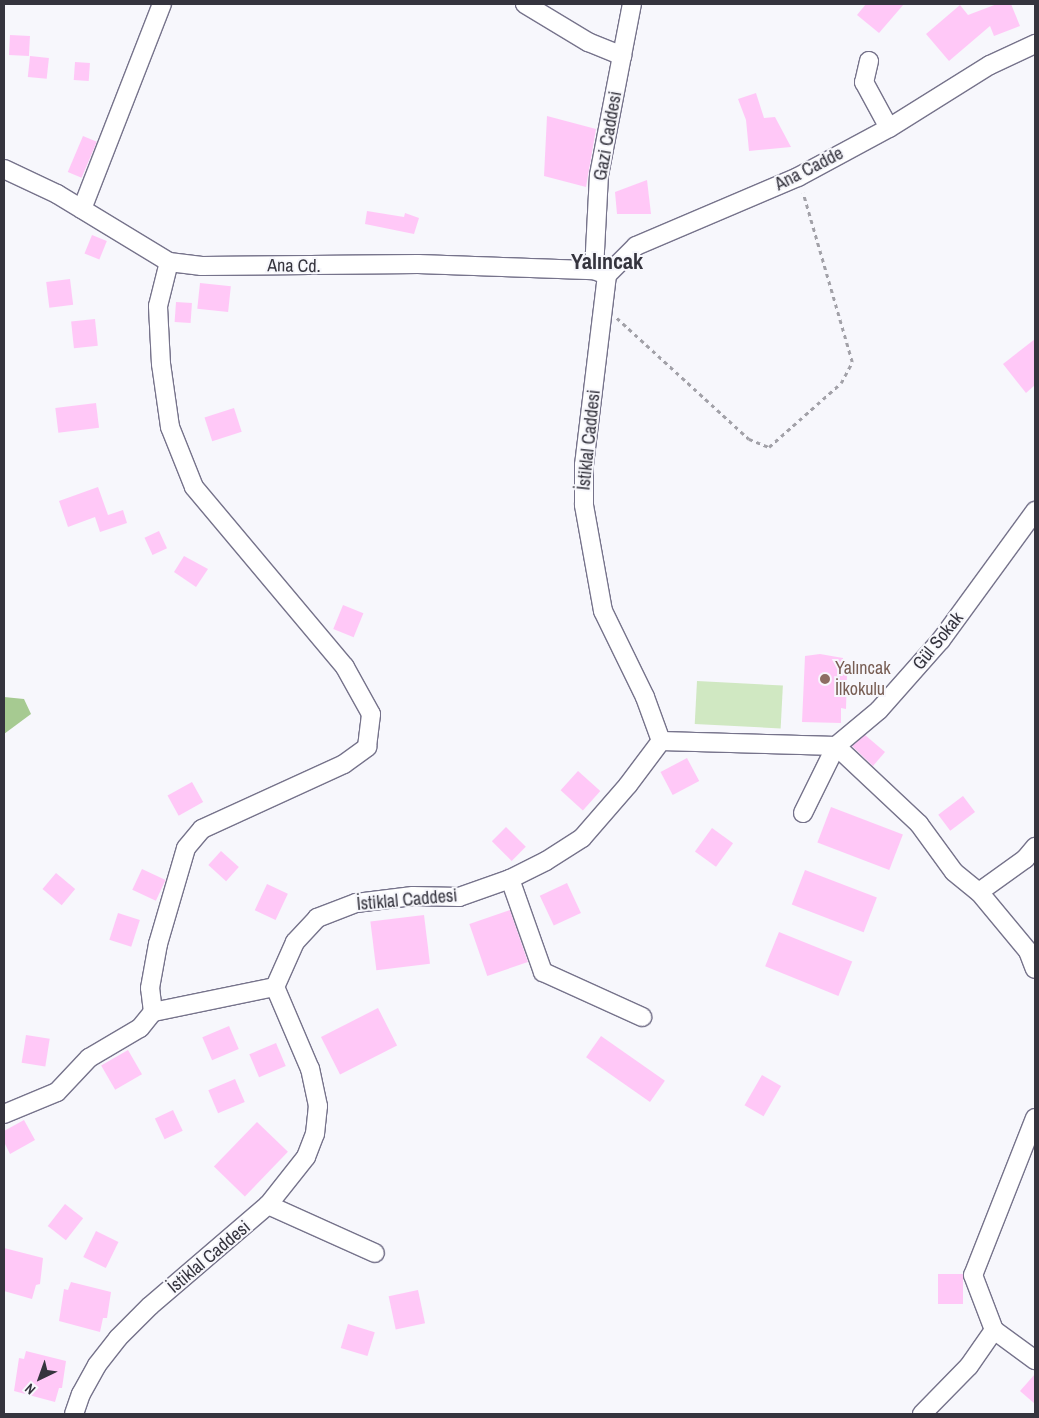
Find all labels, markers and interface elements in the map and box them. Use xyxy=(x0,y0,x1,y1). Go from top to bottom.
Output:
street label: Gazi Caddesi xyxy=(590,90,626,182)
street label: Ana Cadde xyxy=(771,143,847,195)
district label: Yalıncak xyxy=(571,249,643,275)
street label: Ana Cd. xyxy=(267,255,321,277)
street label: İstiklal Caddesi xyxy=(573,389,605,491)
street label: Gül Sokak xyxy=(908,608,968,674)
place label: Yalıncak İlkokulu xyxy=(835,658,891,701)
marker: Yalıncak İlkokulu xyxy=(819,673,831,685)
street label: İstiklal Caddesi xyxy=(356,885,458,915)
street label: İstiklal Caddesi xyxy=(163,1216,255,1298)
north arrow xyxy=(15,1353,65,1403)
text: N xyxy=(21,1380,39,1399)

